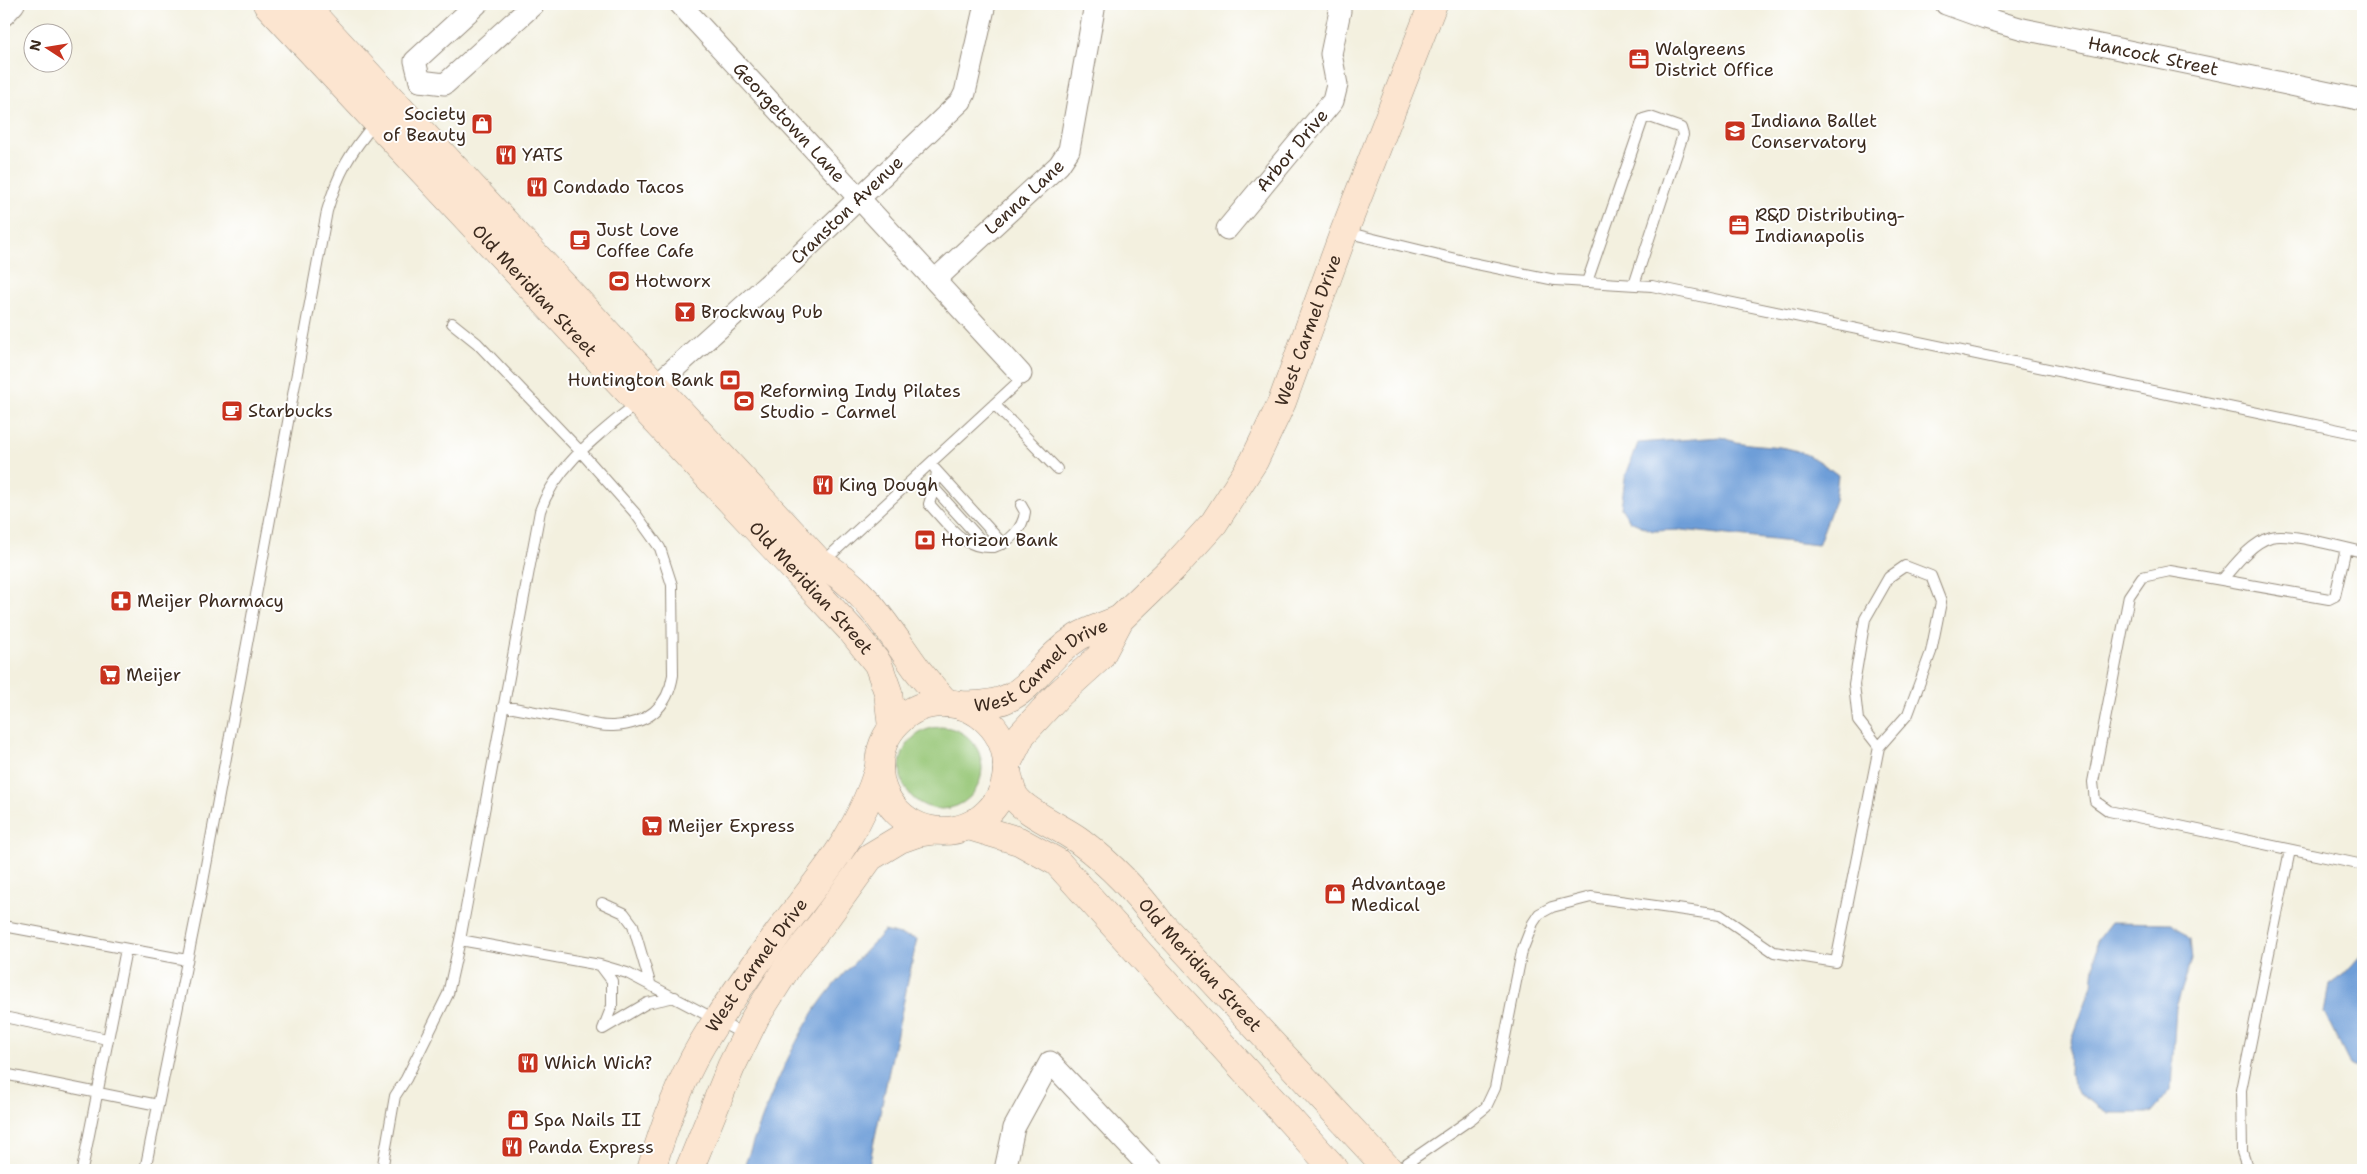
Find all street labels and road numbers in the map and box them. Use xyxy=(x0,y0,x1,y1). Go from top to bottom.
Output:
street label: Hancock Street xyxy=(2086,31,2221,82)
street label: Georgetown Lane xyxy=(728,57,851,188)
street label: Arbor Drive xyxy=(1251,104,1334,197)
street label: Cranston Avenue xyxy=(785,150,908,269)
street label: Lenna Lane xyxy=(979,154,1070,240)
street label: Old Meridian Street xyxy=(467,219,602,362)
street label: West Carmel Drive xyxy=(1269,251,1347,410)
street label: Old Meridian Street xyxy=(744,516,878,660)
street label: West Carmel Drive xyxy=(973,613,1111,717)
street label: West Carmel Drive xyxy=(700,893,813,1037)
street label: Old Meridian Street xyxy=(1133,893,1267,1037)

